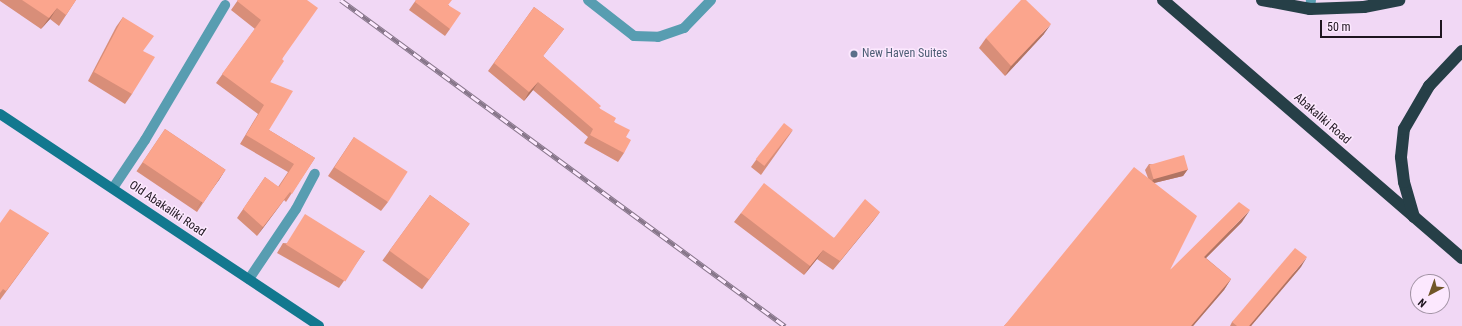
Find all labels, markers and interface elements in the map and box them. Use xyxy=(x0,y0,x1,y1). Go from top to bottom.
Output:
scale bar xyxy=(1322,12,1444,38)
text: 50 m xyxy=(1327,20,1351,34)
place label: New Haven Suites xyxy=(862,47,947,61)
marker: New Haven Suites xyxy=(849,49,859,59)
street label: Abakaliki Road xyxy=(1291,91,1353,147)
street label: Old Abakaliki Road xyxy=(126,178,208,240)
north arrow xyxy=(1410,274,1450,314)
text: N xyxy=(1416,296,1429,310)

